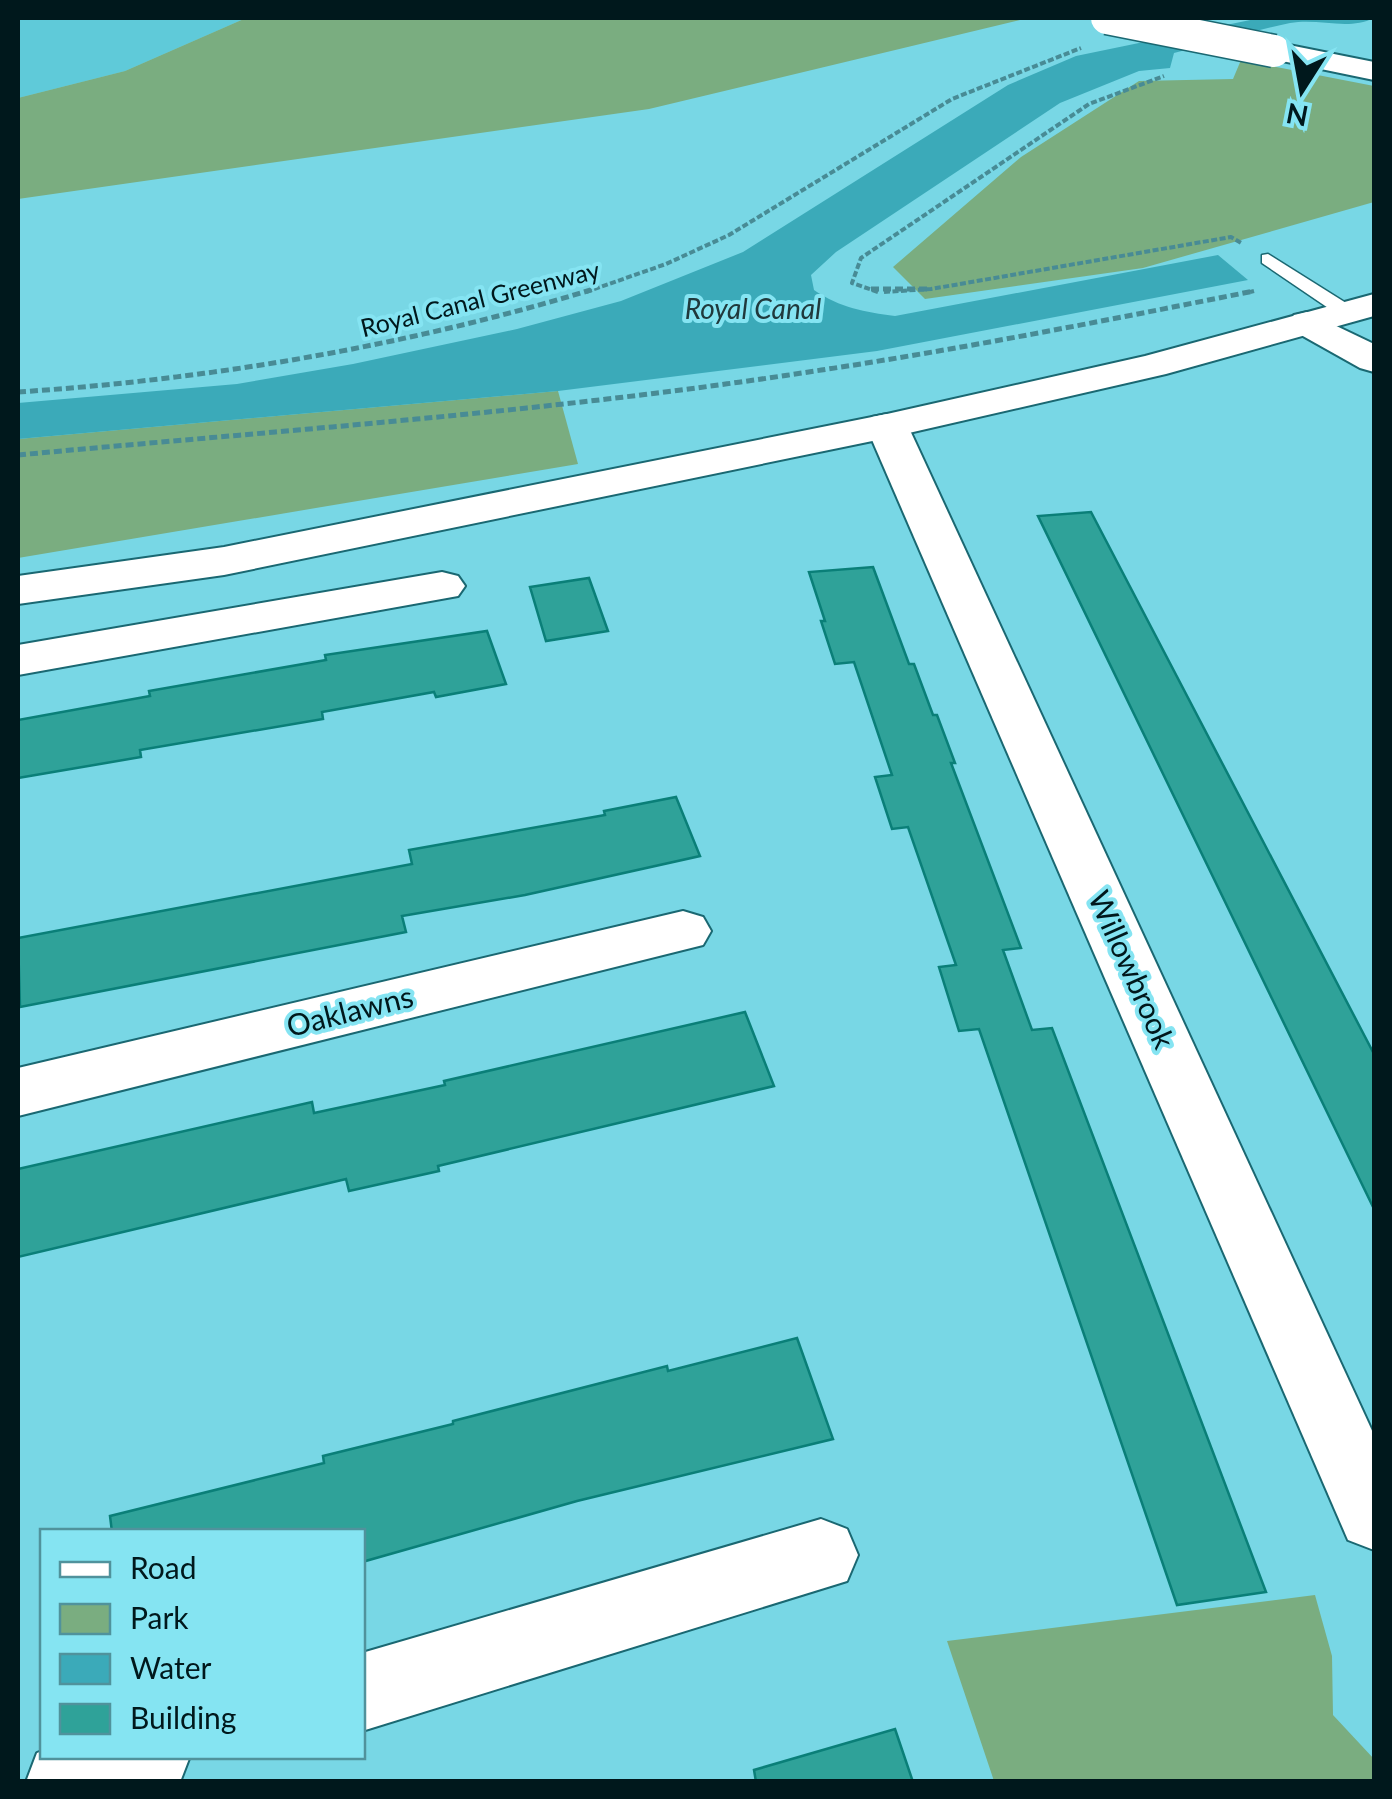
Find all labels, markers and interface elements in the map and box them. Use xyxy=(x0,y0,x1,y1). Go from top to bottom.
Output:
north arrow xyxy=(1252,40,1352,140)
text: N xyxy=(1283,97,1311,134)
street label: Royal Canal Greenway xyxy=(357,254,602,342)
water label: Royal Canal xyxy=(685,291,821,325)
street label: Willowbrook xyxy=(1082,885,1184,1054)
street label: Oaklawns xyxy=(283,977,416,1043)
legend xyxy=(40,1529,365,1759)
text: Road xyxy=(130,1549,197,1585)
text: Park xyxy=(130,1599,189,1635)
text: Water xyxy=(130,1649,212,1685)
text: Building xyxy=(130,1699,236,1735)

